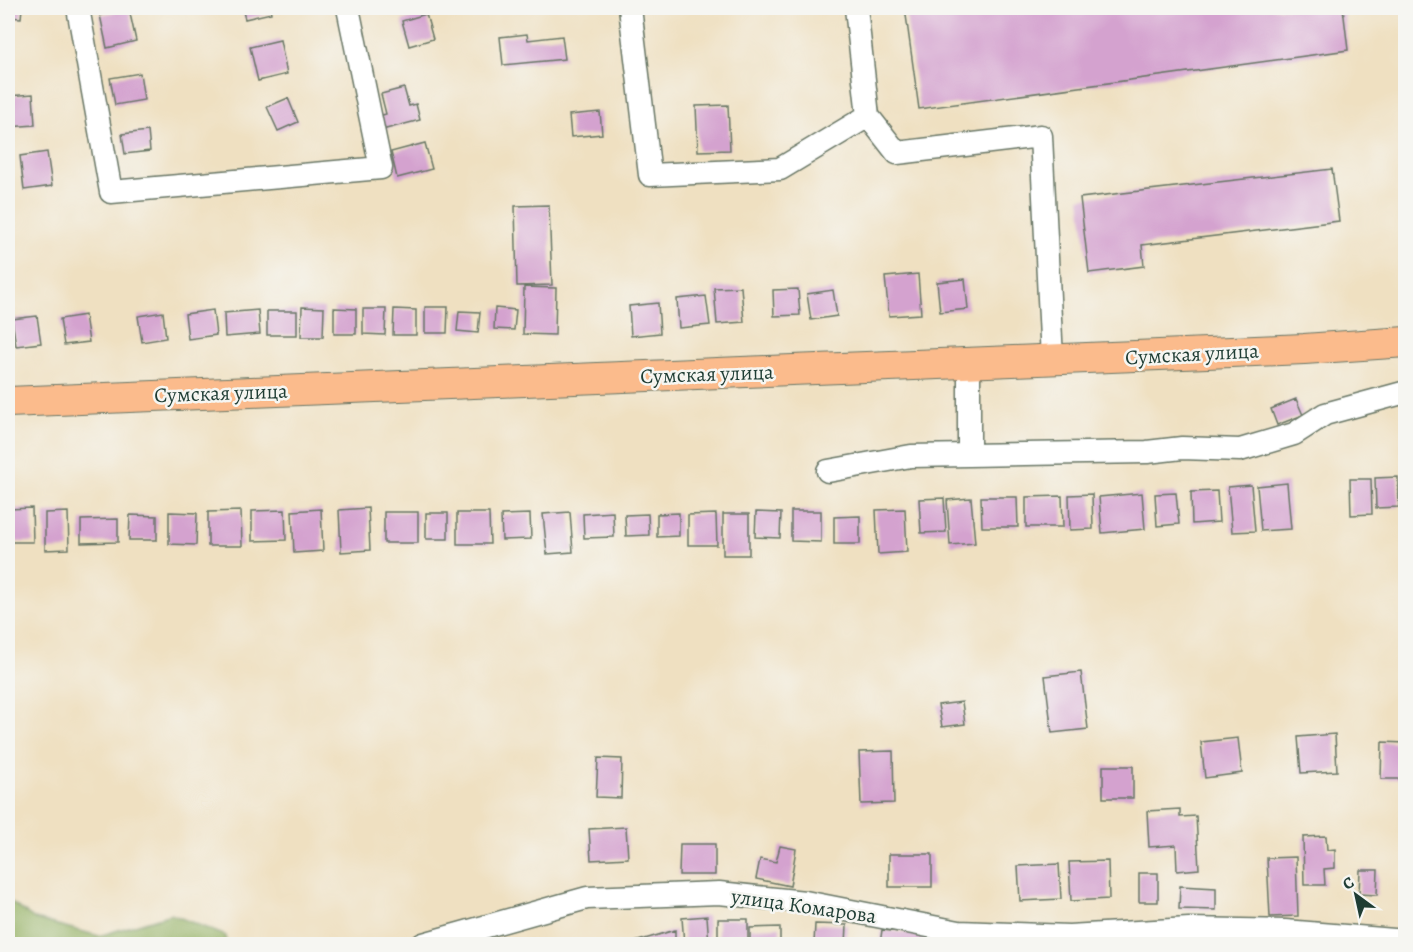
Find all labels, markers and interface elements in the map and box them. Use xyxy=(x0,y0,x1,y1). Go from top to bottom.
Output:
street label: Сумская улица xyxy=(1125,337,1260,371)
street label: Сумская улица xyxy=(640,358,775,390)
street label: Сумская улица xyxy=(154,377,289,409)
north arrow xyxy=(1326,865,1386,925)
text: С xyxy=(1338,871,1359,895)
street label: улица Комарова xyxy=(729,882,879,930)

